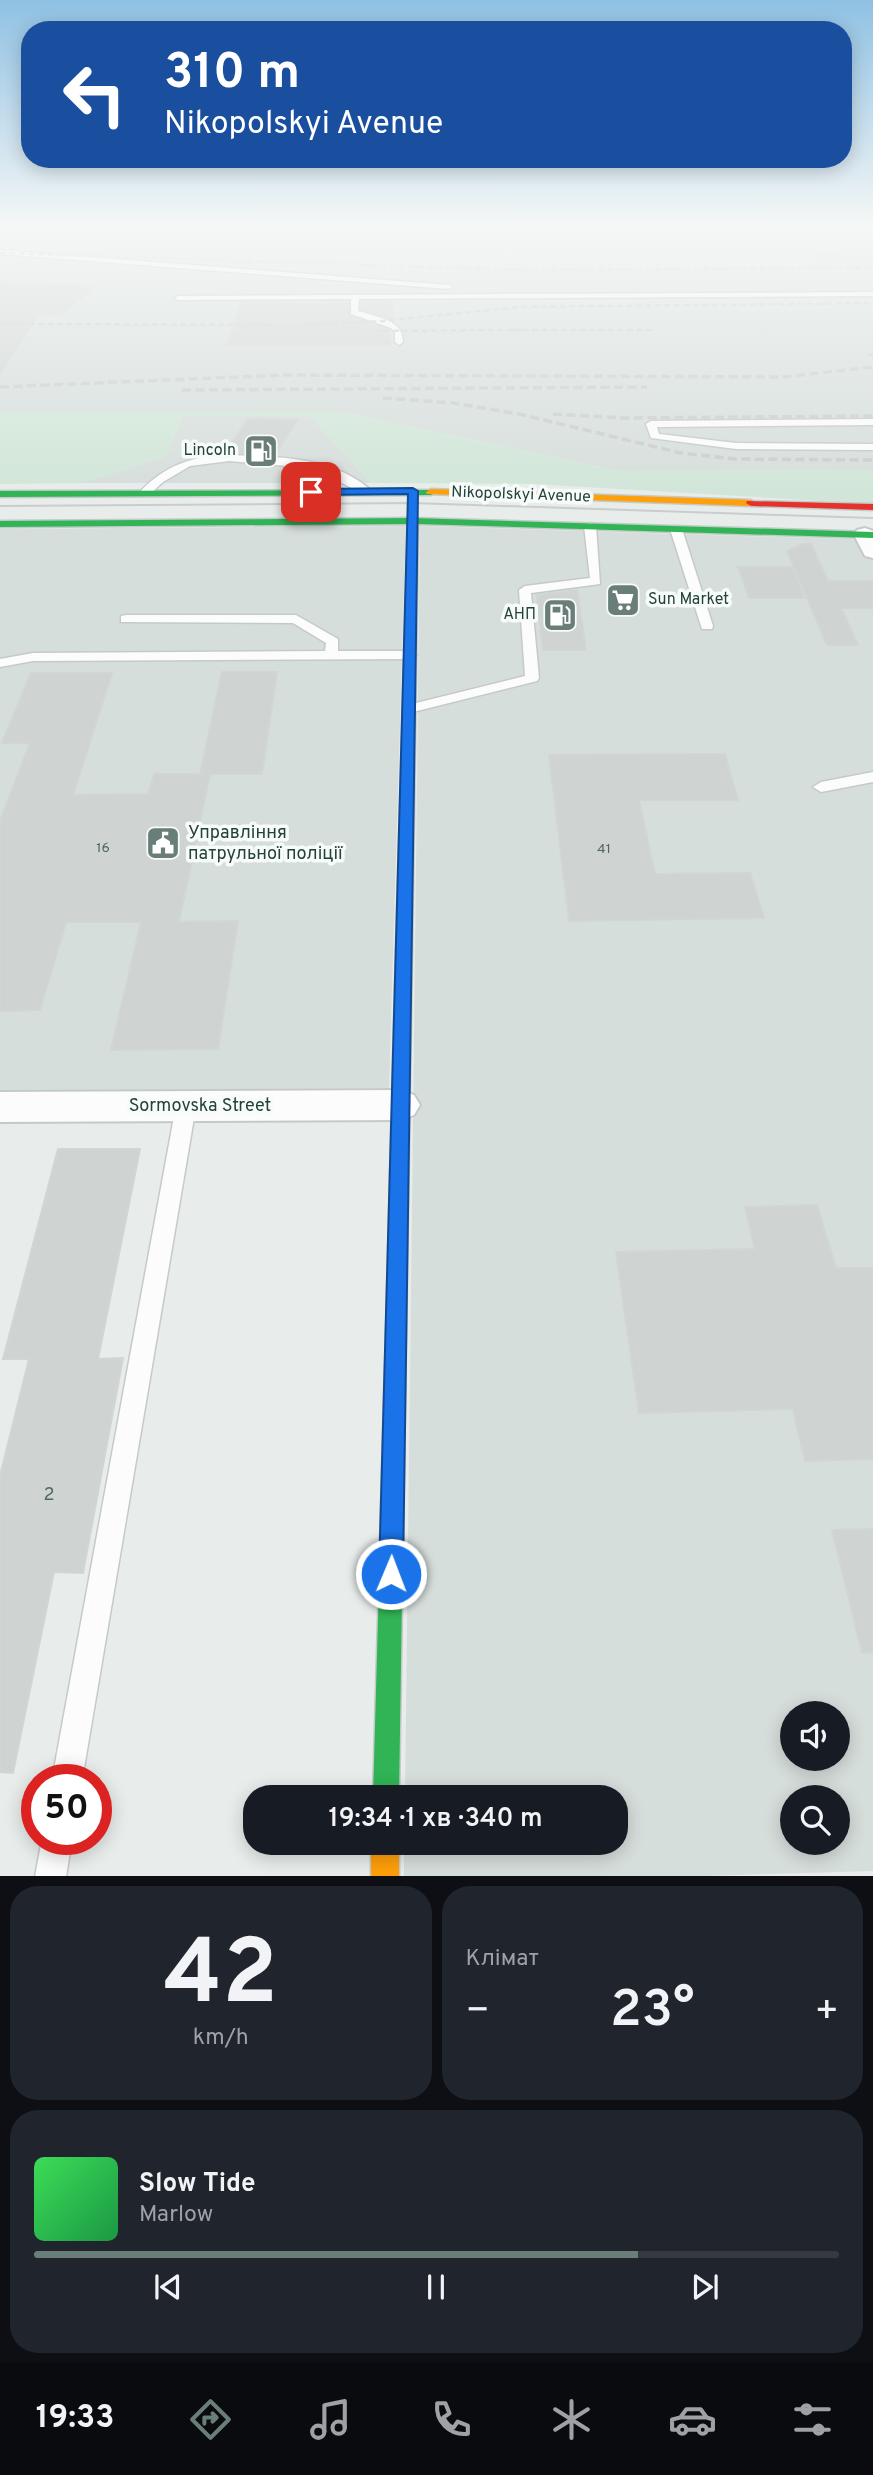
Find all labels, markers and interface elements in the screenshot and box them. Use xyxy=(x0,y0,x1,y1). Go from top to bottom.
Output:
text: 310 m xyxy=(164,44,300,106)
icon: left xyxy=(49,49,140,140)
text: Nikopolskyi Avenue xyxy=(164,105,443,145)
fuel station icon: Lincoln xyxy=(242,432,280,470)
place label: Lincoln xyxy=(183,441,236,461)
pin xyxy=(281,462,341,522)
icon: arrive xyxy=(292,473,330,511)
street label: Nikopolskyi Avenue xyxy=(451,483,591,507)
supermarket icon: Sun Market xyxy=(604,581,642,619)
place label: Sun Market xyxy=(648,590,729,610)
fuel station icon: АНП xyxy=(541,596,579,634)
place label: АНП xyxy=(503,605,536,625)
place label: Управління патрульної поліції xyxy=(188,822,343,866)
public building icon: Управління патрульної поліції xyxy=(144,824,182,862)
house number: 16 xyxy=(96,840,110,857)
house number: 41 xyxy=(597,841,611,858)
street label: Sormovska Street xyxy=(129,1095,271,1118)
house number: 2 xyxy=(43,1484,55,1507)
position arrow xyxy=(354,1537,428,1611)
map controls xyxy=(780,1701,850,1855)
button: sound xyxy=(780,1701,850,1771)
speed limit sign: 50 xyxy=(21,1764,112,1855)
button: search xyxy=(780,1785,850,1855)
text: 19:34 · 1 хв · 340 m xyxy=(329,1803,542,1836)
text: 42 xyxy=(164,1921,278,2036)
text: Клімат xyxy=(466,1945,539,1974)
text: 23° xyxy=(610,1979,695,2045)
text: − xyxy=(466,1988,490,2037)
text: + xyxy=(814,1988,839,2037)
text: km/h xyxy=(193,2024,249,2053)
text: Slow Tide xyxy=(139,2168,256,2201)
text: Marlow xyxy=(139,2201,213,2230)
icon: previous xyxy=(149,2268,187,2306)
icon: pause xyxy=(417,2268,455,2306)
icon: next xyxy=(686,2268,724,2306)
icon: directions xyxy=(186,2395,235,2444)
icon: music xyxy=(306,2395,355,2444)
icon: phone xyxy=(427,2395,476,2444)
icon: climate xyxy=(547,2395,596,2444)
icon: car xyxy=(668,2395,717,2444)
icon: filters xyxy=(788,2395,837,2444)
text: 19:33 xyxy=(36,2399,114,2439)

